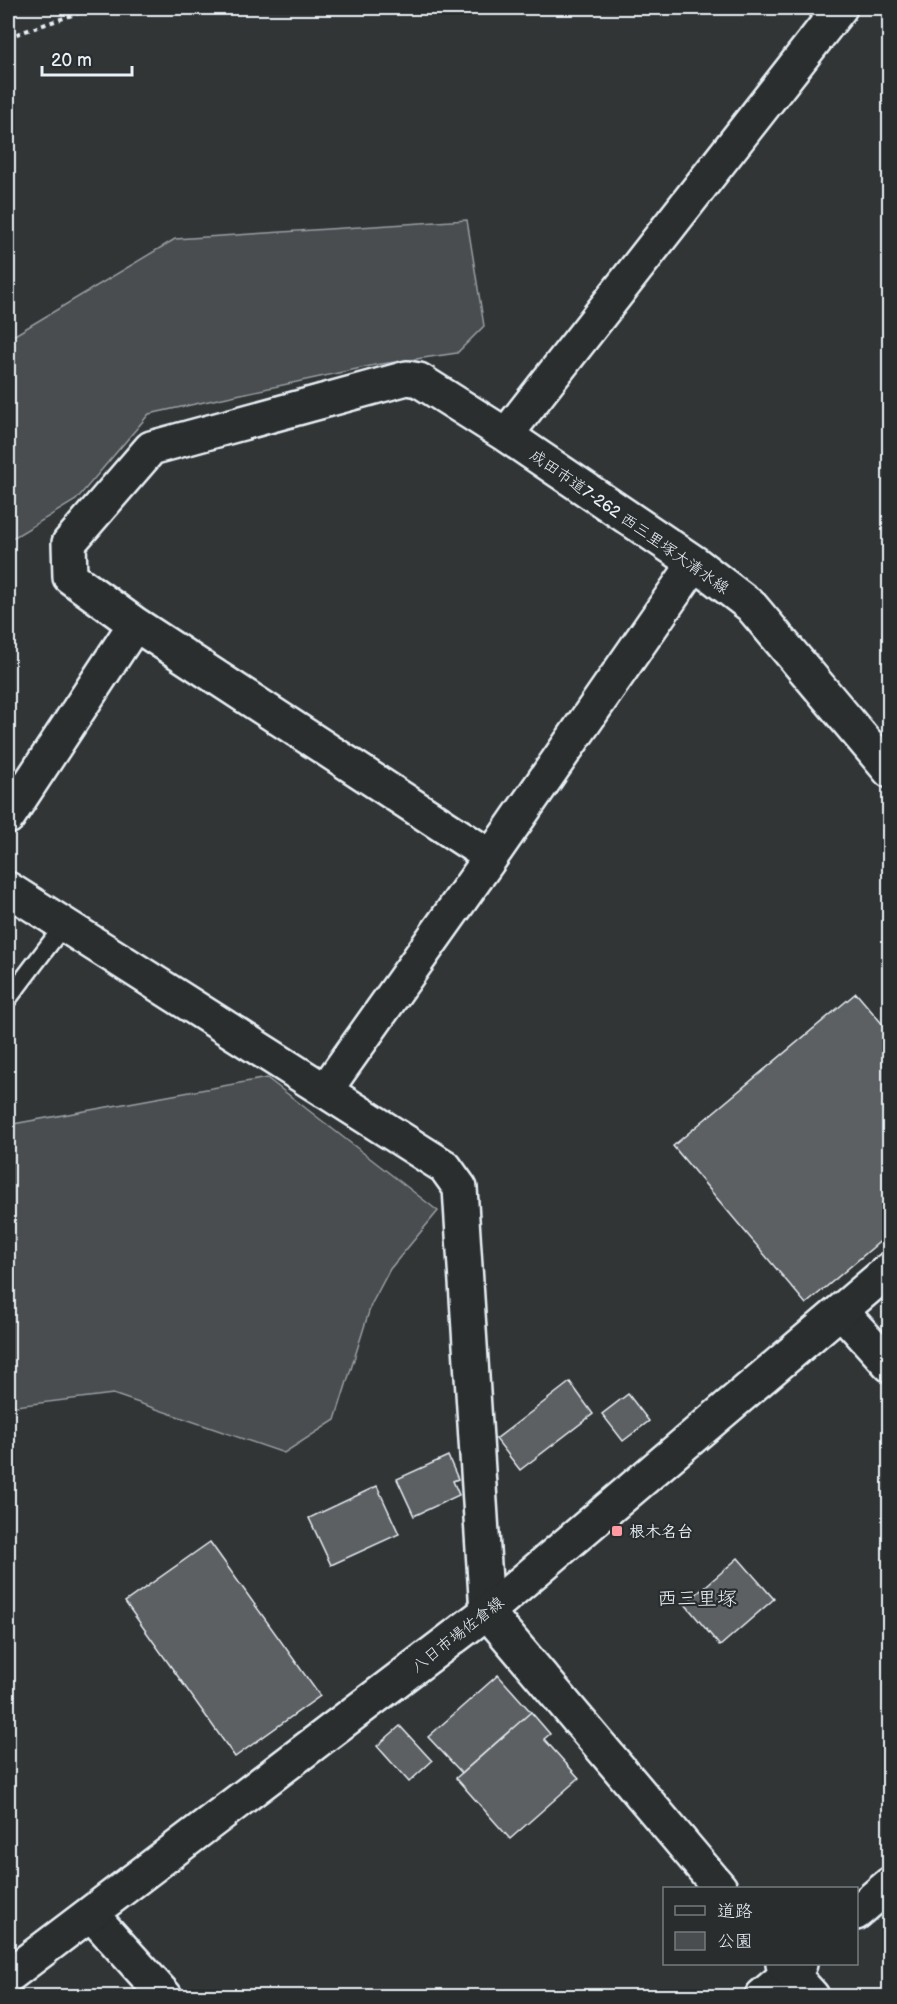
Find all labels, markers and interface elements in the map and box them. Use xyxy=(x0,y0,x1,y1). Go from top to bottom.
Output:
scale bar xyxy=(42,39,132,77)
text: 20 m xyxy=(51,50,92,71)
street label: 成田市道7-262 西三里塚大清水線 xyxy=(526,446,732,598)
place label: 根木名台 xyxy=(629,1523,693,1542)
marker: 根木名台 xyxy=(610,1524,624,1538)
district label: 西三里塚 xyxy=(657,1587,737,1611)
street label: 八日市場佐倉線 xyxy=(408,1593,508,1677)
legend xyxy=(663,1887,858,1965)
text: 道路 xyxy=(717,1901,753,1922)
text: 公園 xyxy=(717,1931,753,1952)

